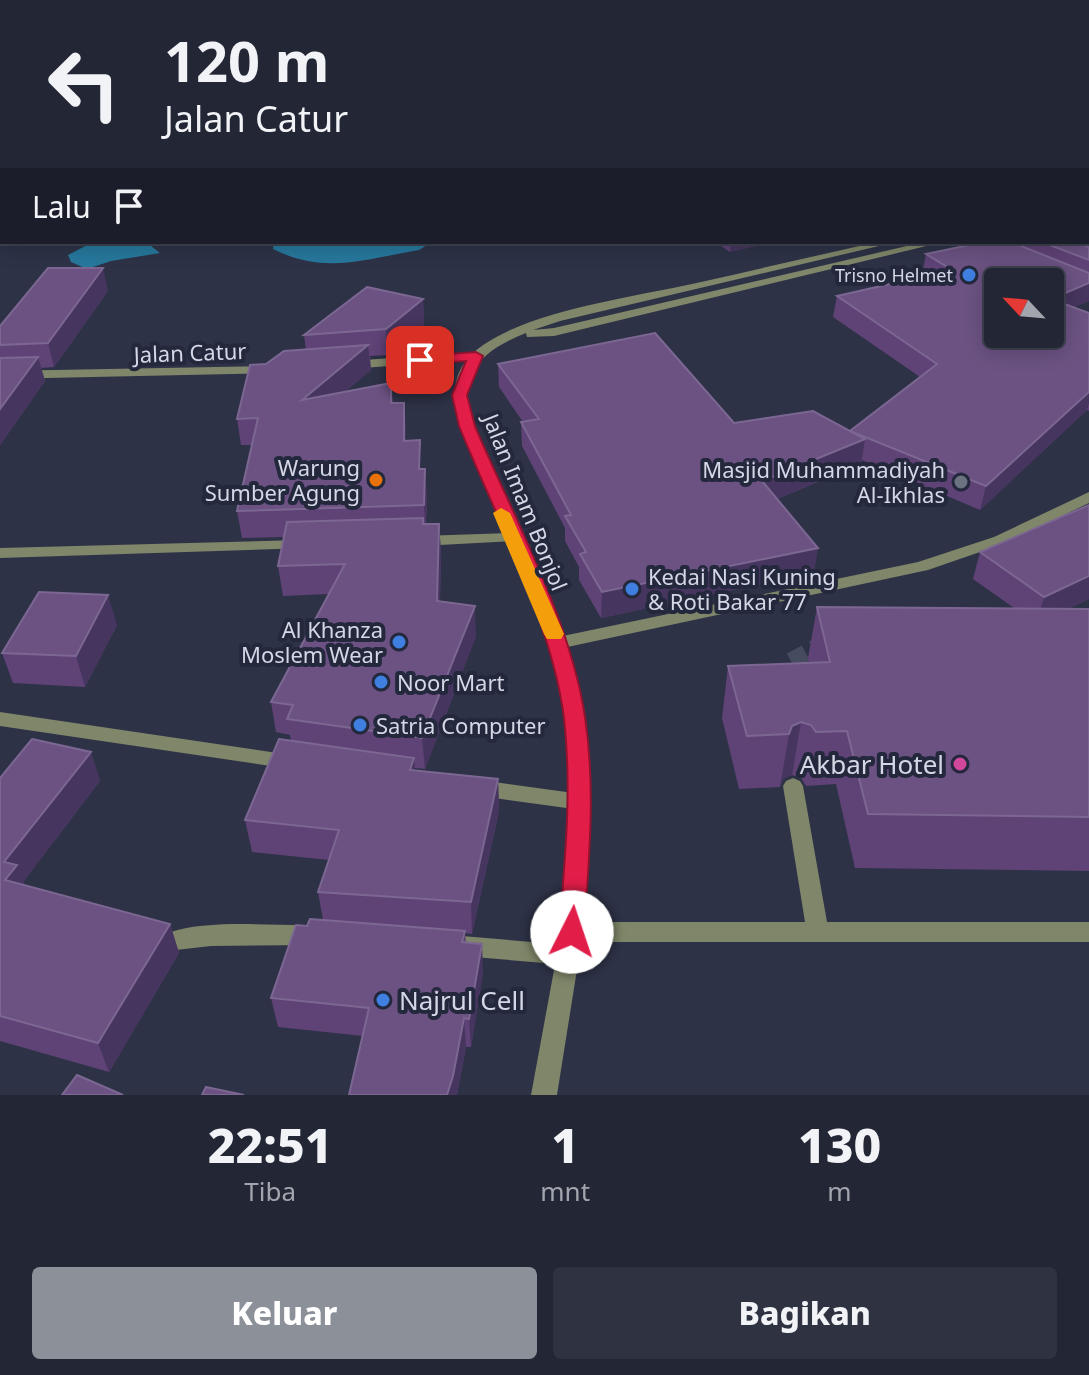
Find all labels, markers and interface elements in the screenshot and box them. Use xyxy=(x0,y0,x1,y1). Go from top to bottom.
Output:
text: 120 m xyxy=(164,22,329,98)
icon: left xyxy=(32,32,136,136)
text: Jalan Catur xyxy=(164,94,348,143)
icon: arrive xyxy=(107,184,151,228)
text: Lalu xyxy=(32,186,91,227)
place label: Trisno Helmet xyxy=(835,263,953,287)
marker: Trisno Helmet xyxy=(960,266,978,284)
north arrow xyxy=(984,268,1064,348)
map controls xyxy=(984,268,1064,348)
pin xyxy=(386,326,454,394)
street label: Jalan Catur xyxy=(131,335,247,369)
icon: arrive xyxy=(398,338,442,382)
street label: Jalan Imam Bonjol xyxy=(476,407,575,595)
place label: Warung Sumber Agung xyxy=(205,452,360,507)
place label: Masjid Muhammadiyah Al-Ikhlas xyxy=(702,454,945,509)
marker: Warung Sumber Agung xyxy=(367,471,385,489)
marker: Masjid Muhammadiyah Al-Ikhlas xyxy=(952,473,970,491)
place label: Kedai Nasi Kuning & Roti Bakar 77 xyxy=(648,561,836,616)
marker: Kedai Nasi Kuning & Roti Bakar 77 xyxy=(623,580,641,598)
place label: Al Khanza Moslem Wear xyxy=(241,614,383,669)
marker: Al Khanza Moslem Wear xyxy=(390,633,408,651)
place label: Noor Mart xyxy=(397,667,505,697)
marker: Noor Mart xyxy=(372,673,390,691)
place label: Satria Computer xyxy=(376,710,546,740)
marker: Satria Computer xyxy=(351,716,369,734)
place label: Akbar Hotel xyxy=(800,746,944,782)
marker: Akbar Hotel xyxy=(951,755,969,773)
position arrow xyxy=(530,890,614,974)
place label: Najrul Cell xyxy=(399,982,525,1018)
marker: Najrul Cell xyxy=(374,991,392,1009)
text: 22:51 xyxy=(208,1112,332,1177)
text: 1 xyxy=(551,1112,579,1177)
text: 130 xyxy=(798,1112,881,1177)
text: Tiba xyxy=(244,1173,296,1209)
text: mnt xyxy=(540,1173,590,1209)
text: m xyxy=(827,1173,852,1209)
button: Keluar xyxy=(32,1267,537,1359)
button: Bagikan xyxy=(553,1267,1057,1359)

